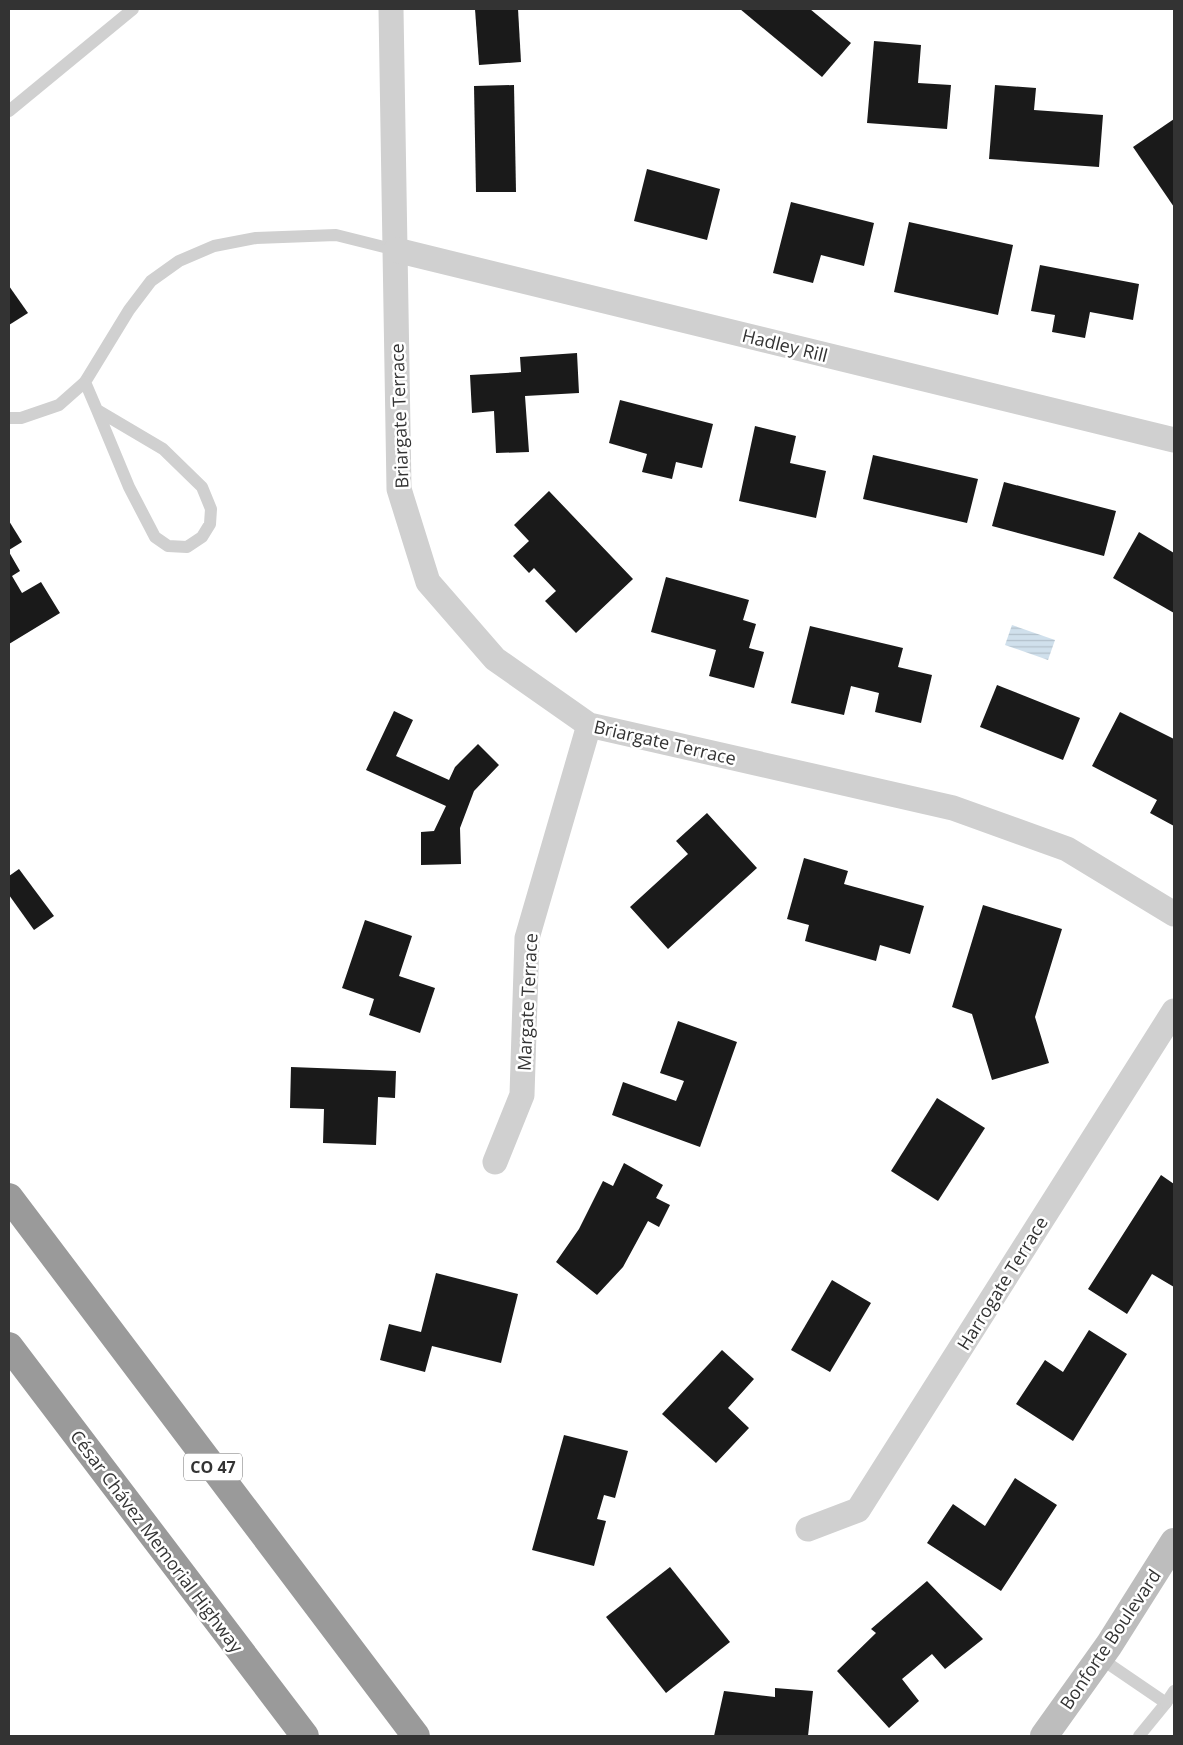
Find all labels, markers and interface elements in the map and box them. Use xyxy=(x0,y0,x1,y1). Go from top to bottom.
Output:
street label: Hadley Rill xyxy=(740,323,830,367)
street label: Briargate Terrace xyxy=(384,343,414,489)
street label: Briargate Terrace xyxy=(591,714,739,770)
street label: Margate Terrace xyxy=(511,932,543,1072)
street label: Harrogate Terrace xyxy=(951,1212,1053,1354)
street label: César Chávez Memorial Highway xyxy=(65,1425,249,1658)
road number: CO 47 xyxy=(184,1454,242,1480)
street label: Bonforte Boulevard xyxy=(1054,1564,1166,1714)

